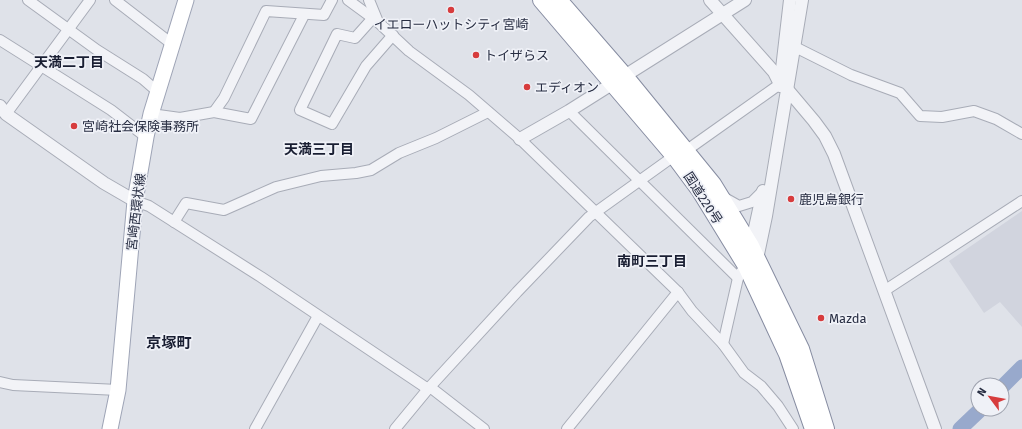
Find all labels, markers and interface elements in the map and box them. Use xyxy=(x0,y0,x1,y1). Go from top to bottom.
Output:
marker: イエローハットシティ宮崎 xyxy=(446,5,456,15)
place label: イエローハットシティ宮崎 xyxy=(374,17,528,32)
place label: トイザらス xyxy=(484,48,549,63)
marker: トイザらス xyxy=(471,50,481,60)
district label: 天満二丁目 xyxy=(34,54,104,71)
place label: エディオン xyxy=(535,80,599,95)
marker: エディオン xyxy=(522,82,532,92)
place label: 宮崎社会保険事務所 xyxy=(82,119,199,134)
marker: 宮崎社会保険事務所 xyxy=(69,121,79,131)
district label: 天満三丁目 xyxy=(284,141,354,158)
street label: 国道220号 xyxy=(681,169,725,227)
street label: 宮崎西環状線 xyxy=(124,172,148,252)
place label: 鹿児島銀行 xyxy=(799,192,864,207)
marker: 鹿児島銀行 xyxy=(786,194,796,204)
district label: 南町三丁目 xyxy=(617,253,687,270)
place label: Mazda xyxy=(829,311,867,326)
marker: Mazda xyxy=(816,313,826,323)
district label: 京塚町 xyxy=(146,334,192,352)
north arrow xyxy=(970,377,1010,417)
text: N xyxy=(974,385,989,399)

